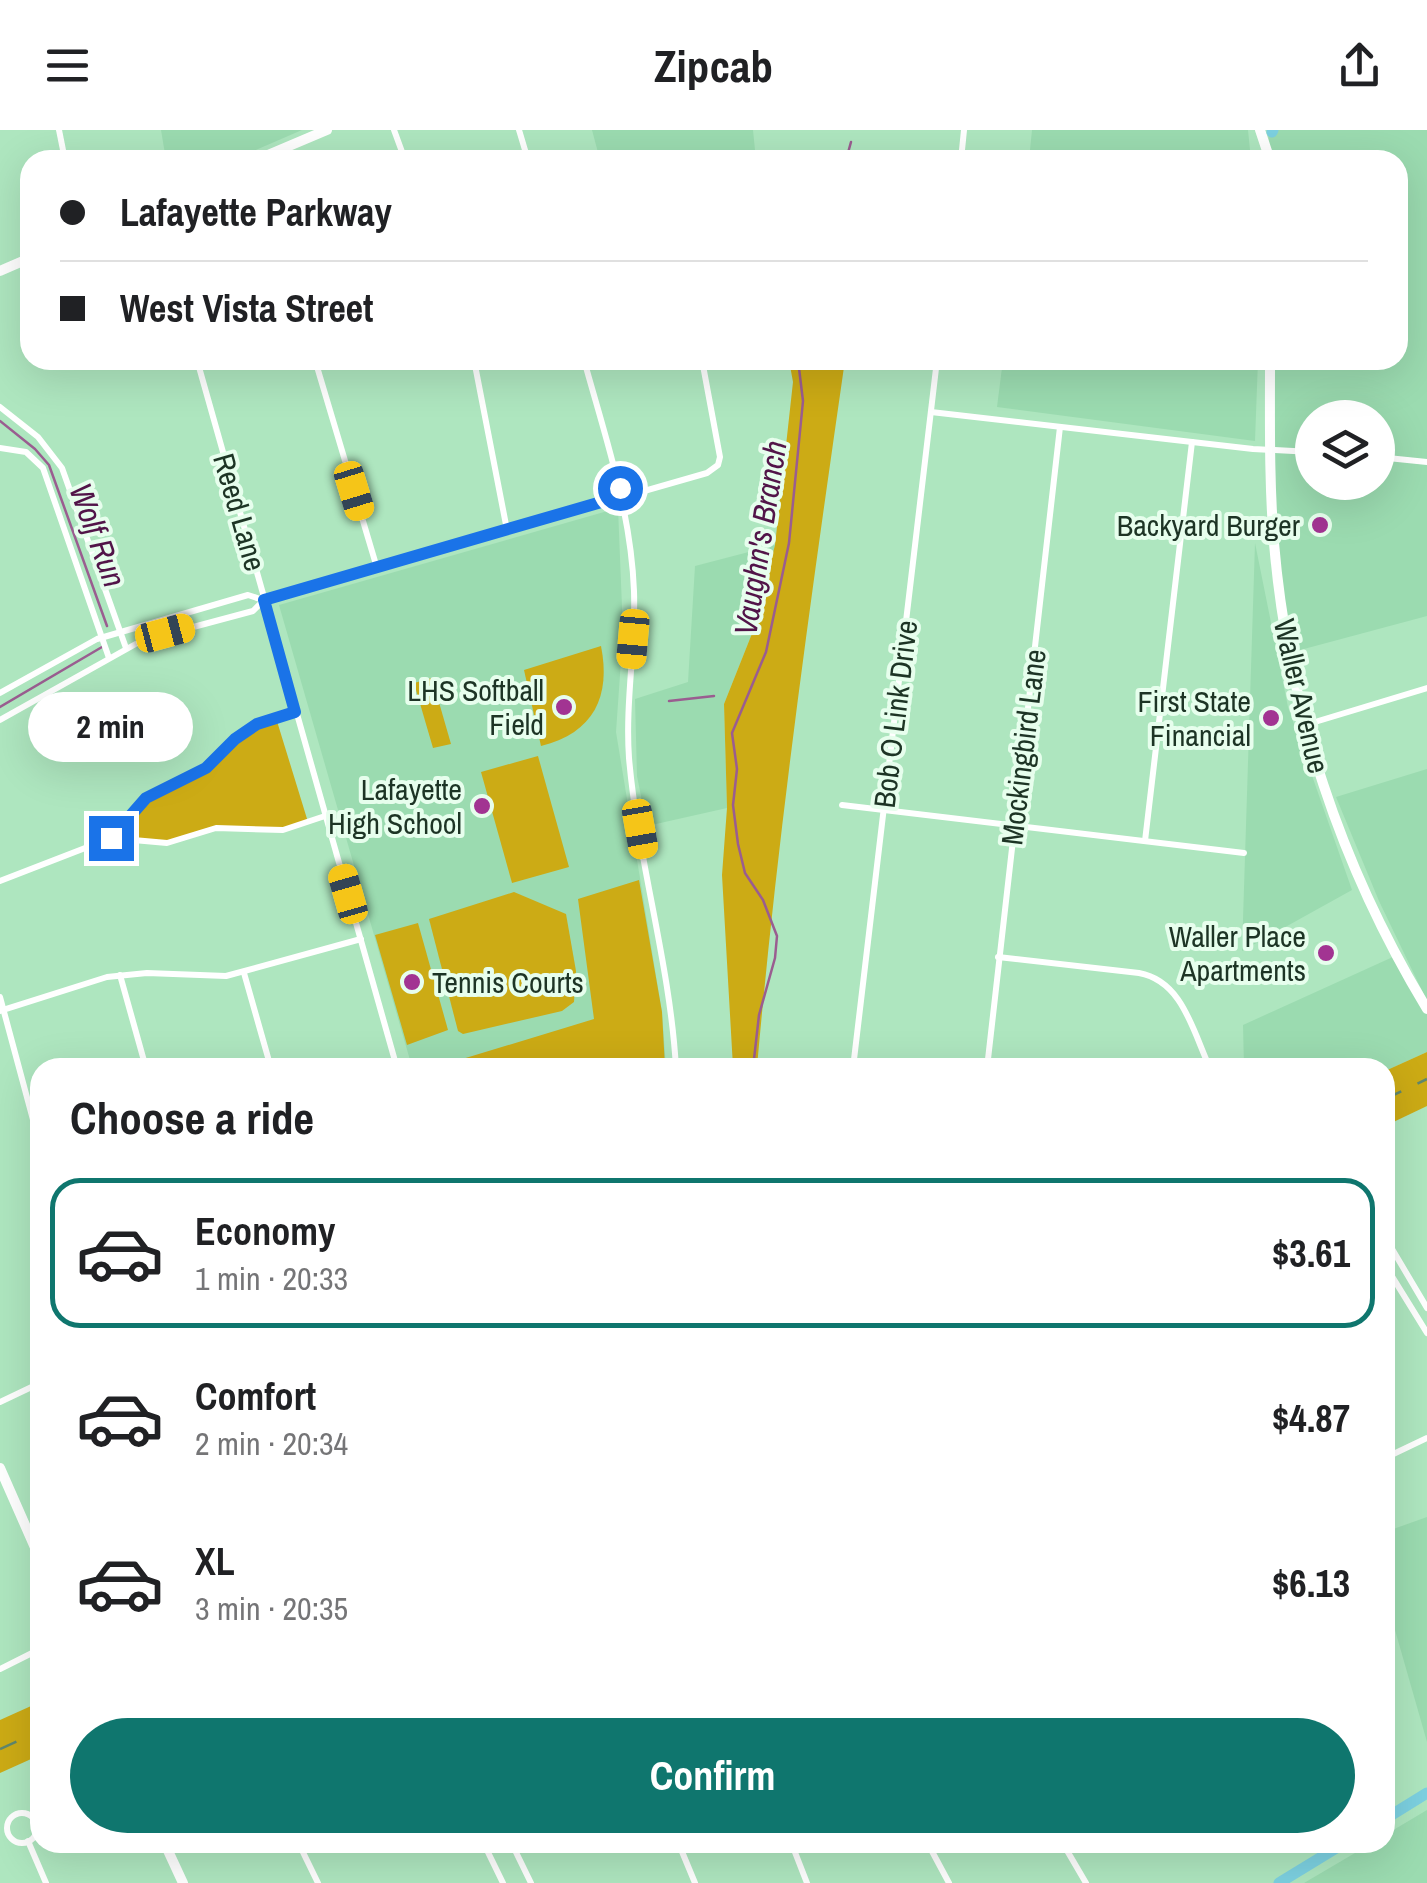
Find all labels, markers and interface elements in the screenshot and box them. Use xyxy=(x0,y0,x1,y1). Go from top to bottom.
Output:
text: Zipcab xyxy=(654,35,773,96)
icon: menu xyxy=(40,38,95,93)
icon: share xyxy=(1332,38,1387,93)
text: Lafayette Parkway xyxy=(120,187,392,238)
text: West Vista Street xyxy=(120,283,374,334)
map controls xyxy=(1295,400,1395,500)
button: layers xyxy=(1295,400,1395,500)
water label: Vaughn's Branch xyxy=(723,438,797,638)
street label: Reed Lane xyxy=(204,449,276,575)
car xyxy=(331,458,377,524)
route start xyxy=(598,466,643,511)
water label: Wolf Run xyxy=(59,477,137,593)
place label: Backyard Burger xyxy=(1117,505,1301,545)
marker: Backyard Burger xyxy=(1309,514,1331,536)
car xyxy=(615,608,651,670)
car xyxy=(132,611,198,655)
street label: Waller Avenue xyxy=(1265,615,1339,777)
street label: Bob O Link Drive xyxy=(864,618,926,810)
street label: Mockingbird Lane xyxy=(991,647,1055,847)
place label: LHS Softball Field xyxy=(407,670,544,744)
place label: First State Financial xyxy=(1138,681,1251,755)
callout: 2 min xyxy=(28,693,194,763)
marker: LHS Softball Field xyxy=(553,696,575,718)
text: 2 min xyxy=(76,705,145,748)
marker: First State Financial xyxy=(1260,707,1282,729)
place label: Lafayette High School xyxy=(328,769,462,843)
marker: Lafayette High School xyxy=(471,795,493,817)
car xyxy=(620,797,660,861)
route end xyxy=(89,816,134,861)
car xyxy=(325,861,371,927)
place label: Waller Place Apartments xyxy=(1169,916,1306,990)
marker: Waller Place Apartments xyxy=(1315,942,1337,964)
place label: Tennis Courts xyxy=(432,962,584,1002)
marker: Tennis Courts xyxy=(401,971,423,993)
text: Choose a ride xyxy=(70,1087,314,1148)
text: Economy xyxy=(195,1206,335,1257)
icon: car xyxy=(75,1208,165,1298)
text: $3.61 xyxy=(1272,1228,1350,1279)
text: 1 min · 20:33 xyxy=(195,1257,348,1300)
text: Comfort xyxy=(195,1371,316,1422)
icon: car xyxy=(75,1373,165,1463)
text: $4.87 xyxy=(1272,1393,1350,1444)
text: 2 min · 20:34 xyxy=(195,1422,348,1465)
text: XL xyxy=(195,1536,235,1587)
icon: car xyxy=(75,1538,165,1628)
text: $6.13 xyxy=(1272,1558,1350,1609)
text: 3 min · 20:35 xyxy=(195,1587,348,1630)
button: Confirm xyxy=(70,1718,1355,1833)

